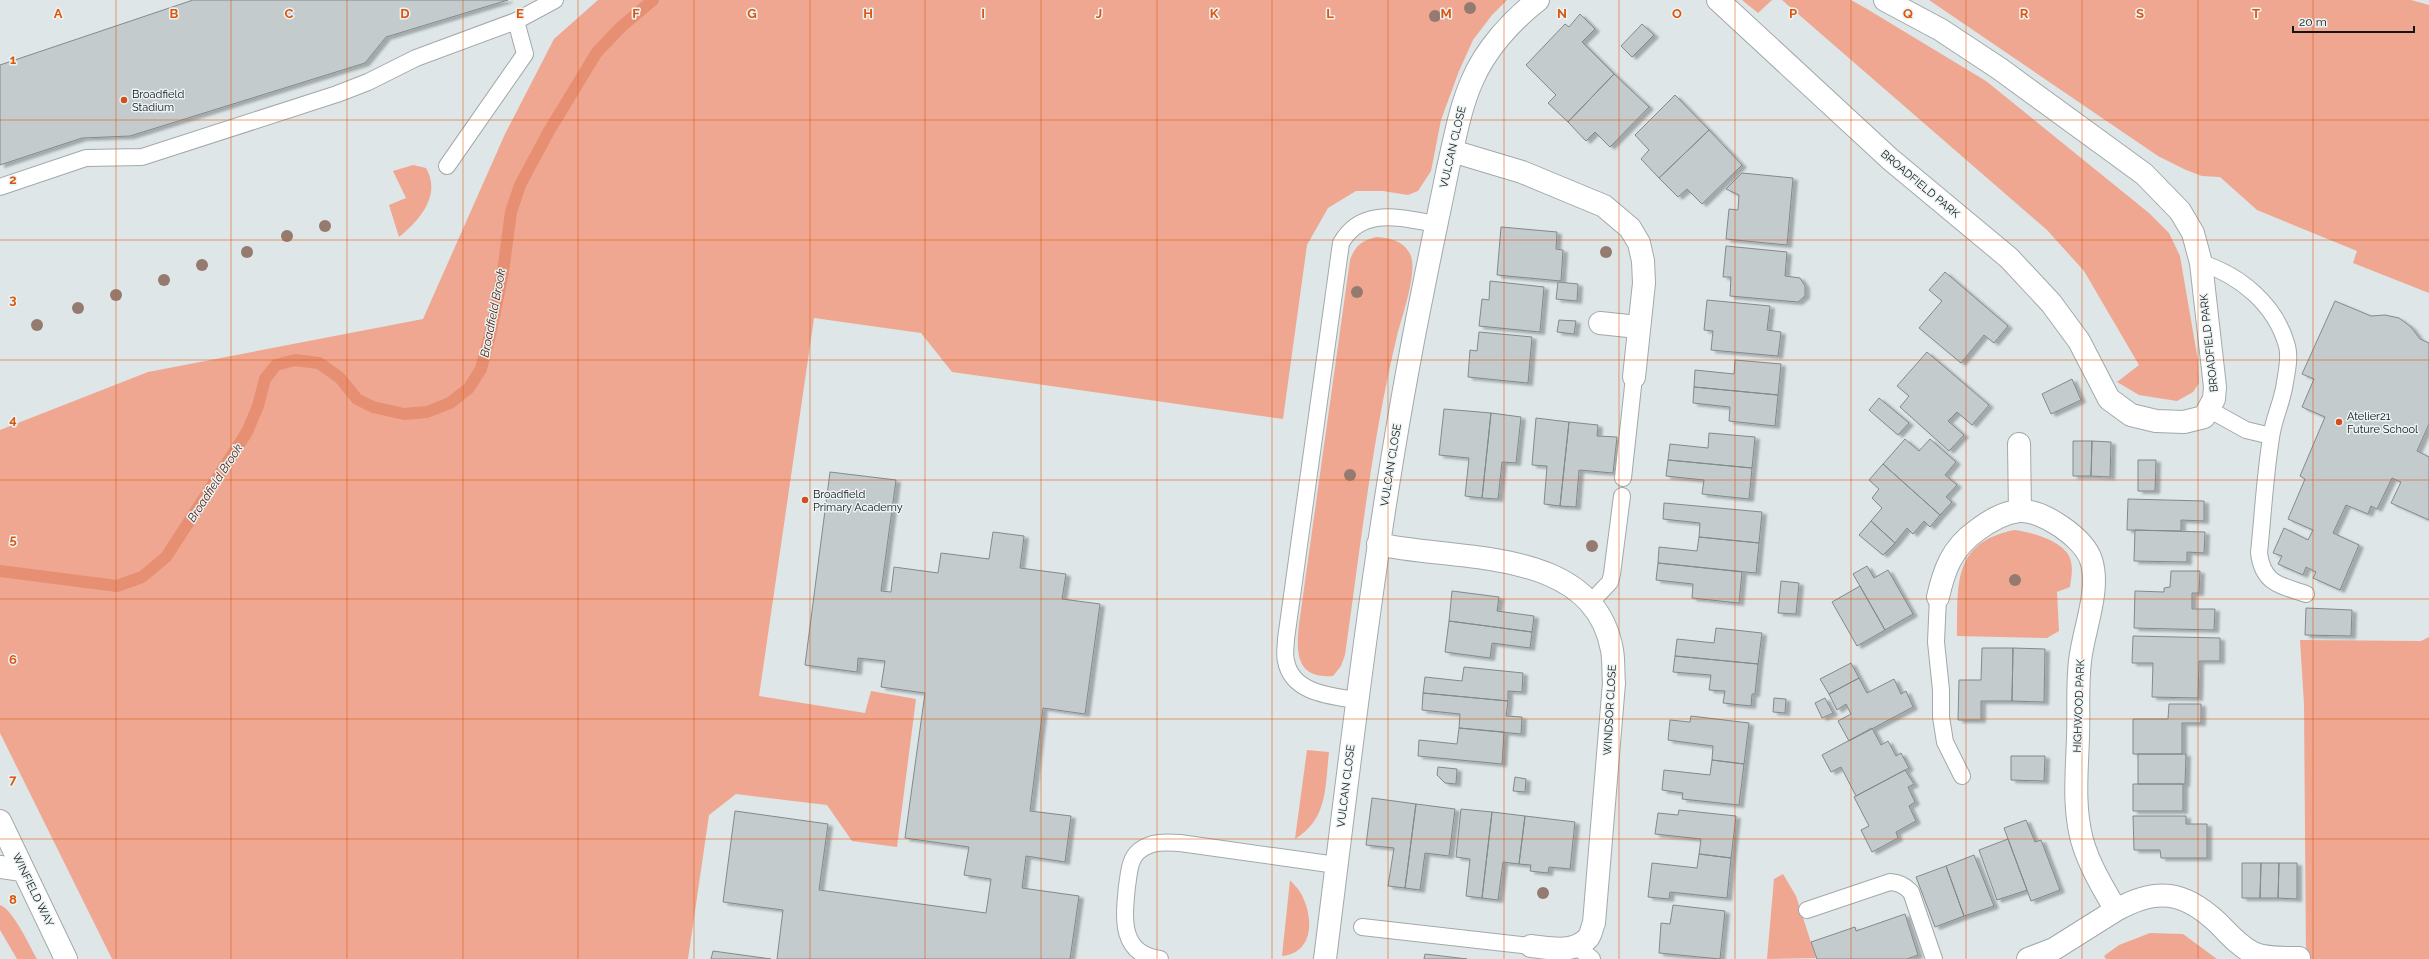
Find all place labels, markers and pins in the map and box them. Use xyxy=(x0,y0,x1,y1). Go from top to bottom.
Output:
place label: Broadfield Stadium xyxy=(132,88,184,114)
marker: Broadfield Stadium xyxy=(119,95,129,105)
place label: Atelier21 Future School xyxy=(2347,410,2418,436)
marker: Atelier21 Future School xyxy=(2334,417,2344,427)
place label: Broadfield Primary Academy xyxy=(813,488,903,514)
marker: Broadfield Primary Academy xyxy=(800,495,810,505)

